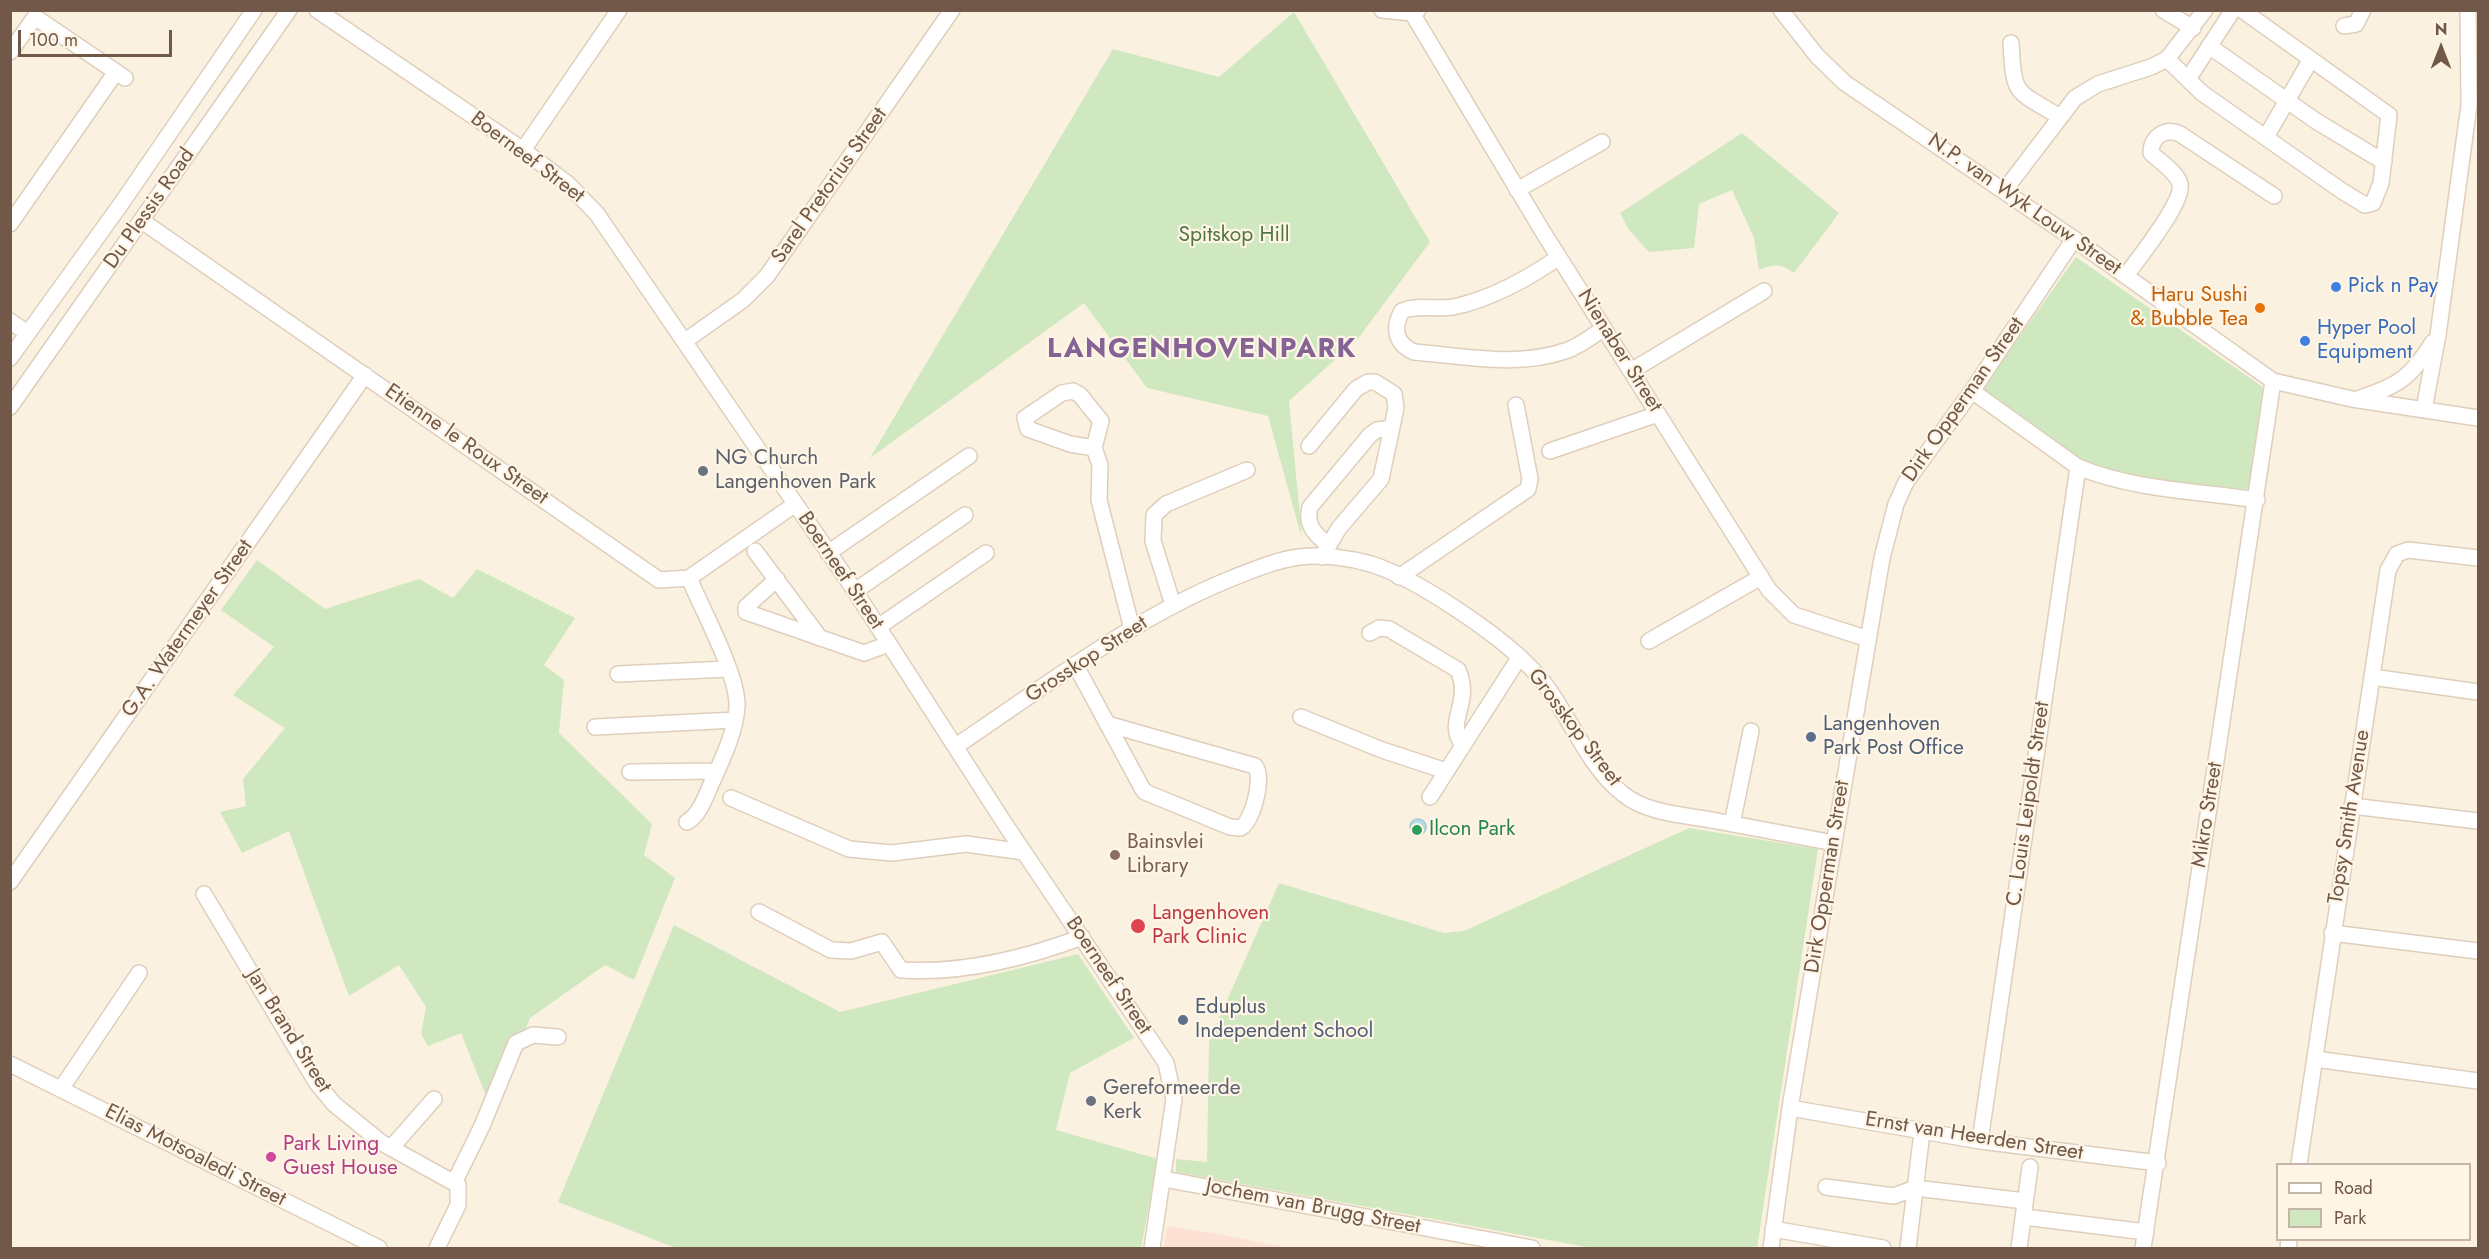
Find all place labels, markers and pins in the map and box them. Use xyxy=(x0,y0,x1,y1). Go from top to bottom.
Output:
place label: Pick n Pay xyxy=(2348,274,2438,300)
marker: Pick n Pay xyxy=(2329,280,2343,294)
place label: Haru Sushi & Bubble Tea xyxy=(2130,283,2248,333)
marker: Haru Sushi & Bubble Tea xyxy=(2253,301,2267,315)
place label: Hyper Pool Equipment xyxy=(2317,316,2416,366)
marker: Hyper Pool Equipment xyxy=(2298,334,2312,348)
place label: NG Church Langenhoven Park xyxy=(715,446,876,496)
marker: NG Church Langenhoven Park xyxy=(696,464,710,478)
place label: Langenhoven Park Post Office xyxy=(1823,712,1964,762)
marker: Langenhoven Park Post Office xyxy=(1804,730,1818,744)
place label: Ilcon Park xyxy=(1429,817,1515,843)
marker: Ilcon Park xyxy=(1410,823,1424,837)
place label: Bainsvlei Library xyxy=(1127,830,1204,880)
marker: Bainsvlei Library xyxy=(1108,848,1122,862)
place label: Langenhoven Park Clinic xyxy=(1152,901,1269,951)
marker: Langenhoven Park Clinic xyxy=(1129,917,1147,935)
place label: Eduplus Independent School xyxy=(1195,995,1373,1045)
marker: Eduplus Independent School xyxy=(1176,1013,1190,1027)
place label: Gereformeerde Kerk xyxy=(1103,1076,1240,1126)
marker: Gereformeerde Kerk xyxy=(1084,1094,1098,1108)
place label: Park Living Guest House xyxy=(283,1132,398,1182)
marker: Park Living Guest House xyxy=(264,1150,278,1164)

